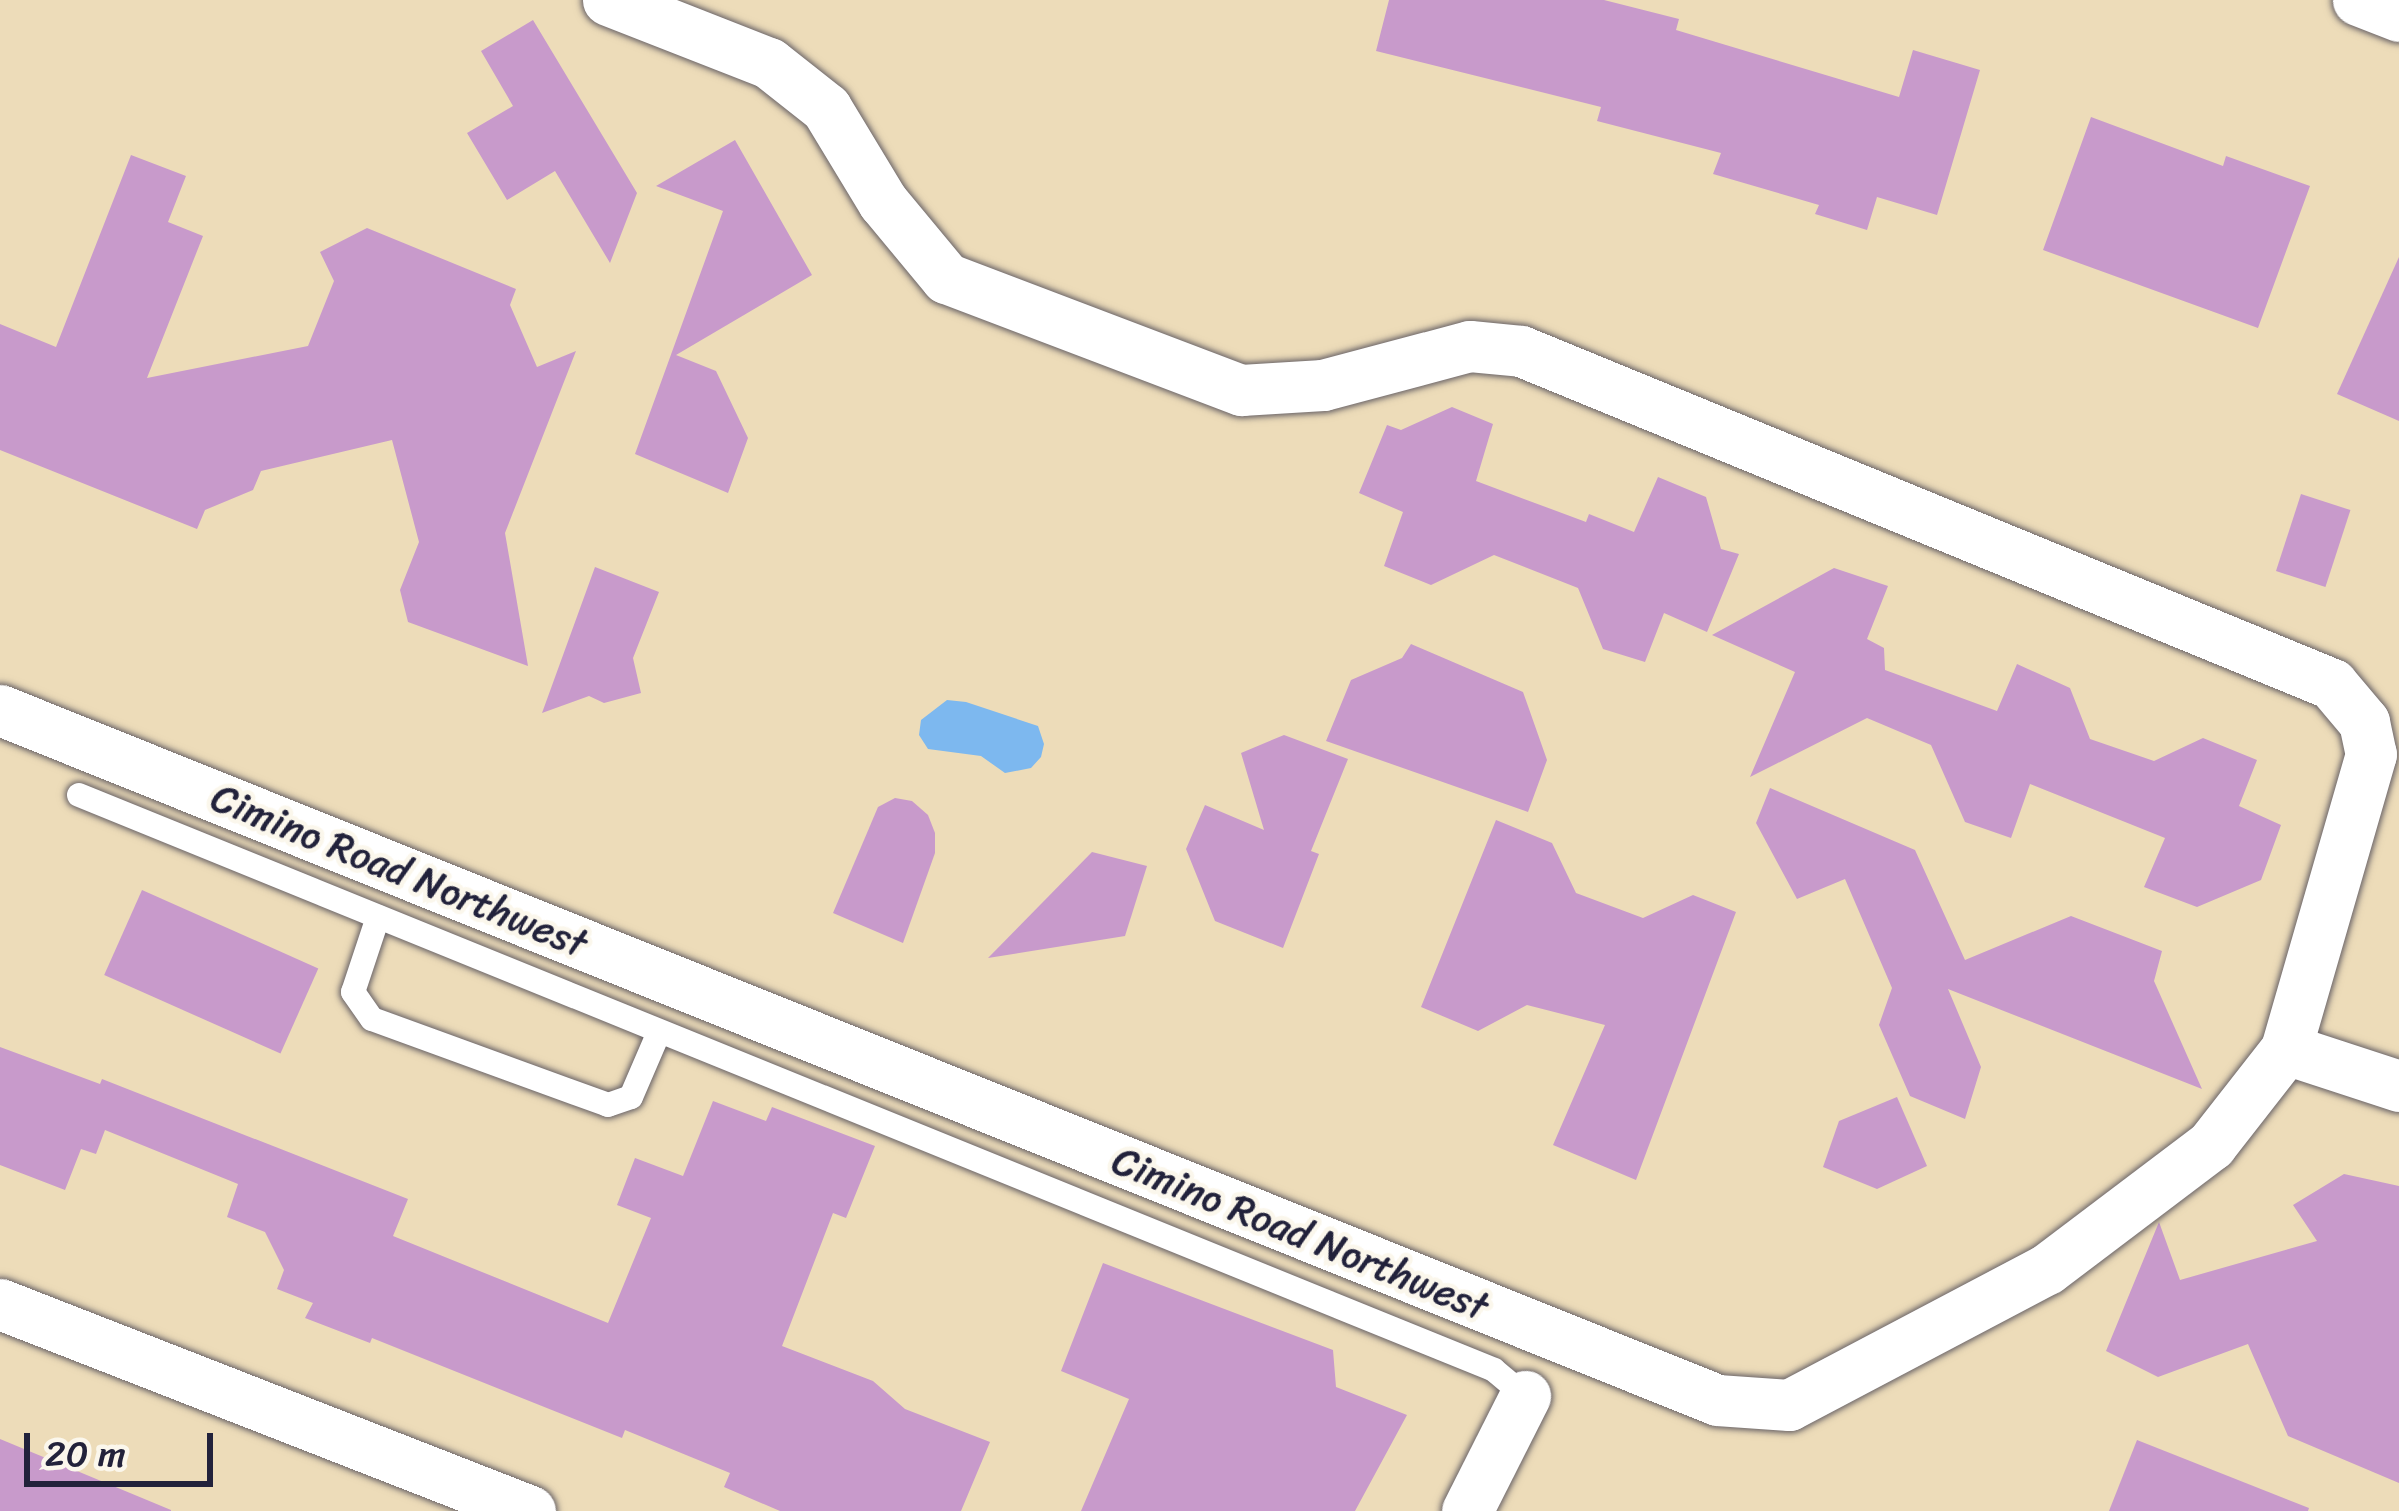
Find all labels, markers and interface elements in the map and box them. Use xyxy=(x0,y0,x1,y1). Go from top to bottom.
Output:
street label: Cimino Road Northwest xyxy=(204,774,594,968)
street label: Cimino Road Northwest xyxy=(1105,1137,1495,1331)
scale bar xyxy=(30,1409,219,1483)
text: 20 m xyxy=(45,1422,126,1486)

